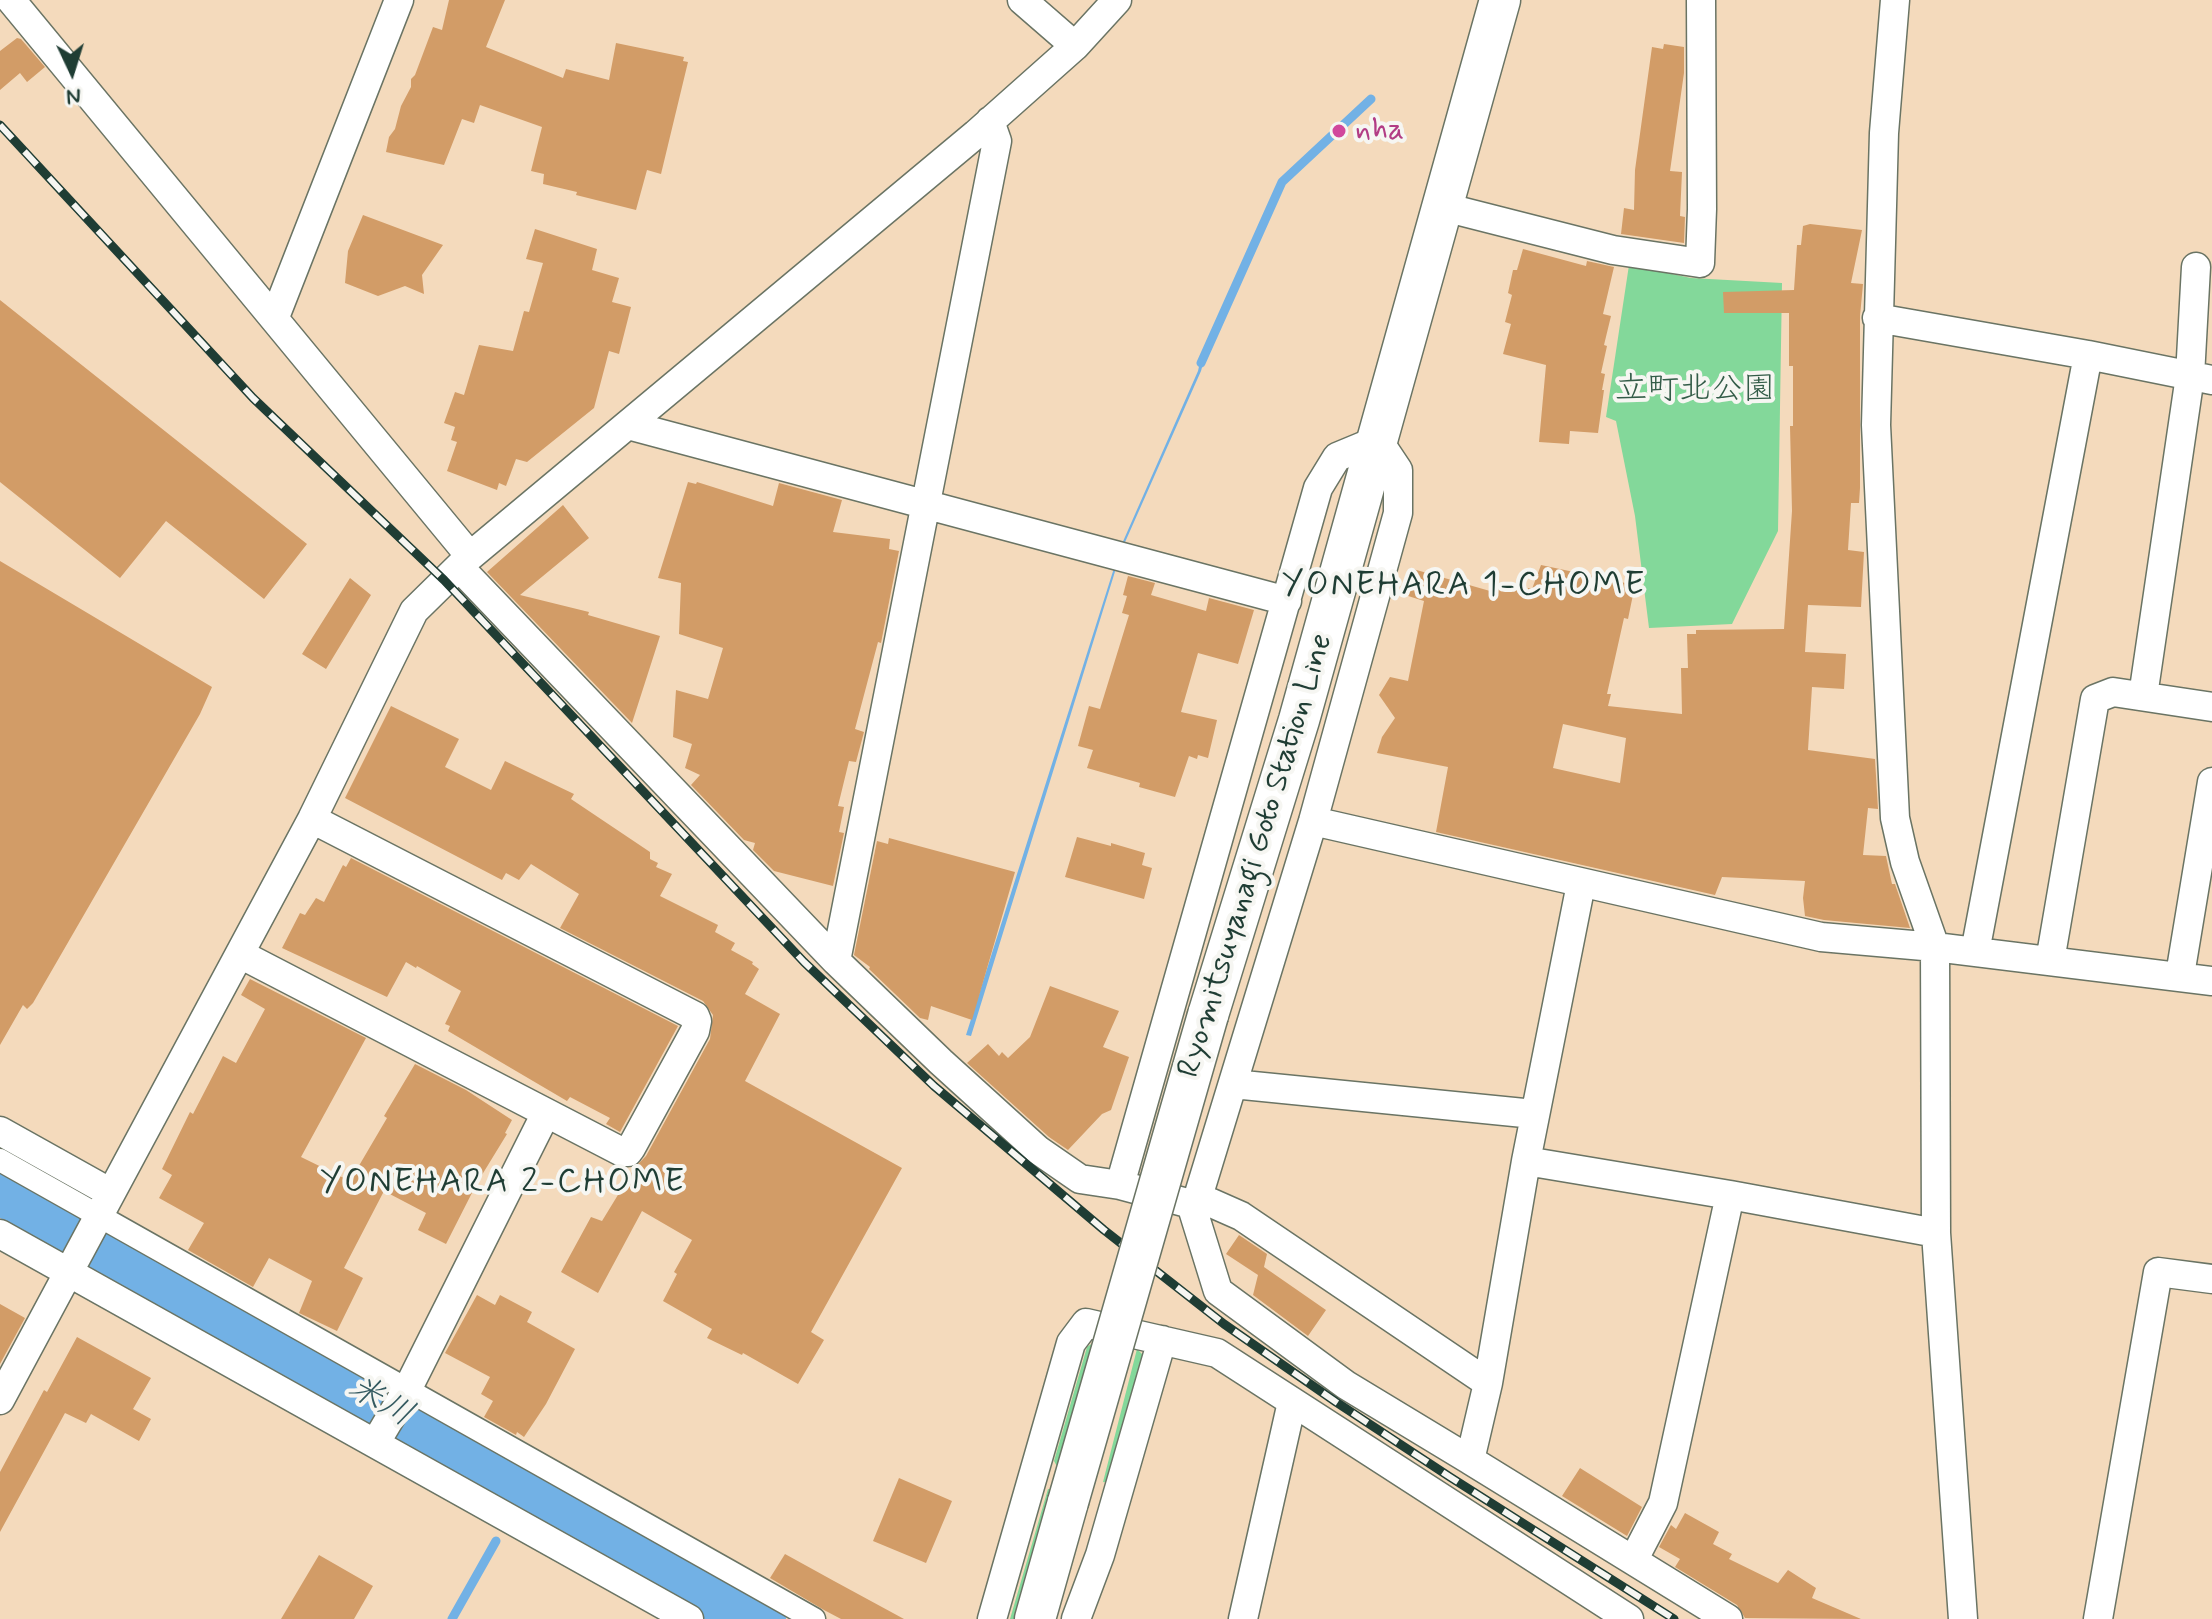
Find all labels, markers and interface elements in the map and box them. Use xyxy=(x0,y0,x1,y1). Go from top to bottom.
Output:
north arrow xyxy=(32,32,112,112)
text: N xyxy=(65,81,82,110)
place label: nha xyxy=(1355,112,1404,150)
marker: nha xyxy=(1330,122,1348,140)
park label: 立町北公園 xyxy=(1615,372,1775,410)
district label: YONEHARA 1-CHOME xyxy=(1281,567,1647,607)
street label: Ryomitsuyanagi Goto Station Line xyxy=(1171,629,1343,1083)
district label: YONEHARA 2-CHOME xyxy=(319,1164,687,1204)
water label: 米川 xyxy=(340,1368,420,1438)

